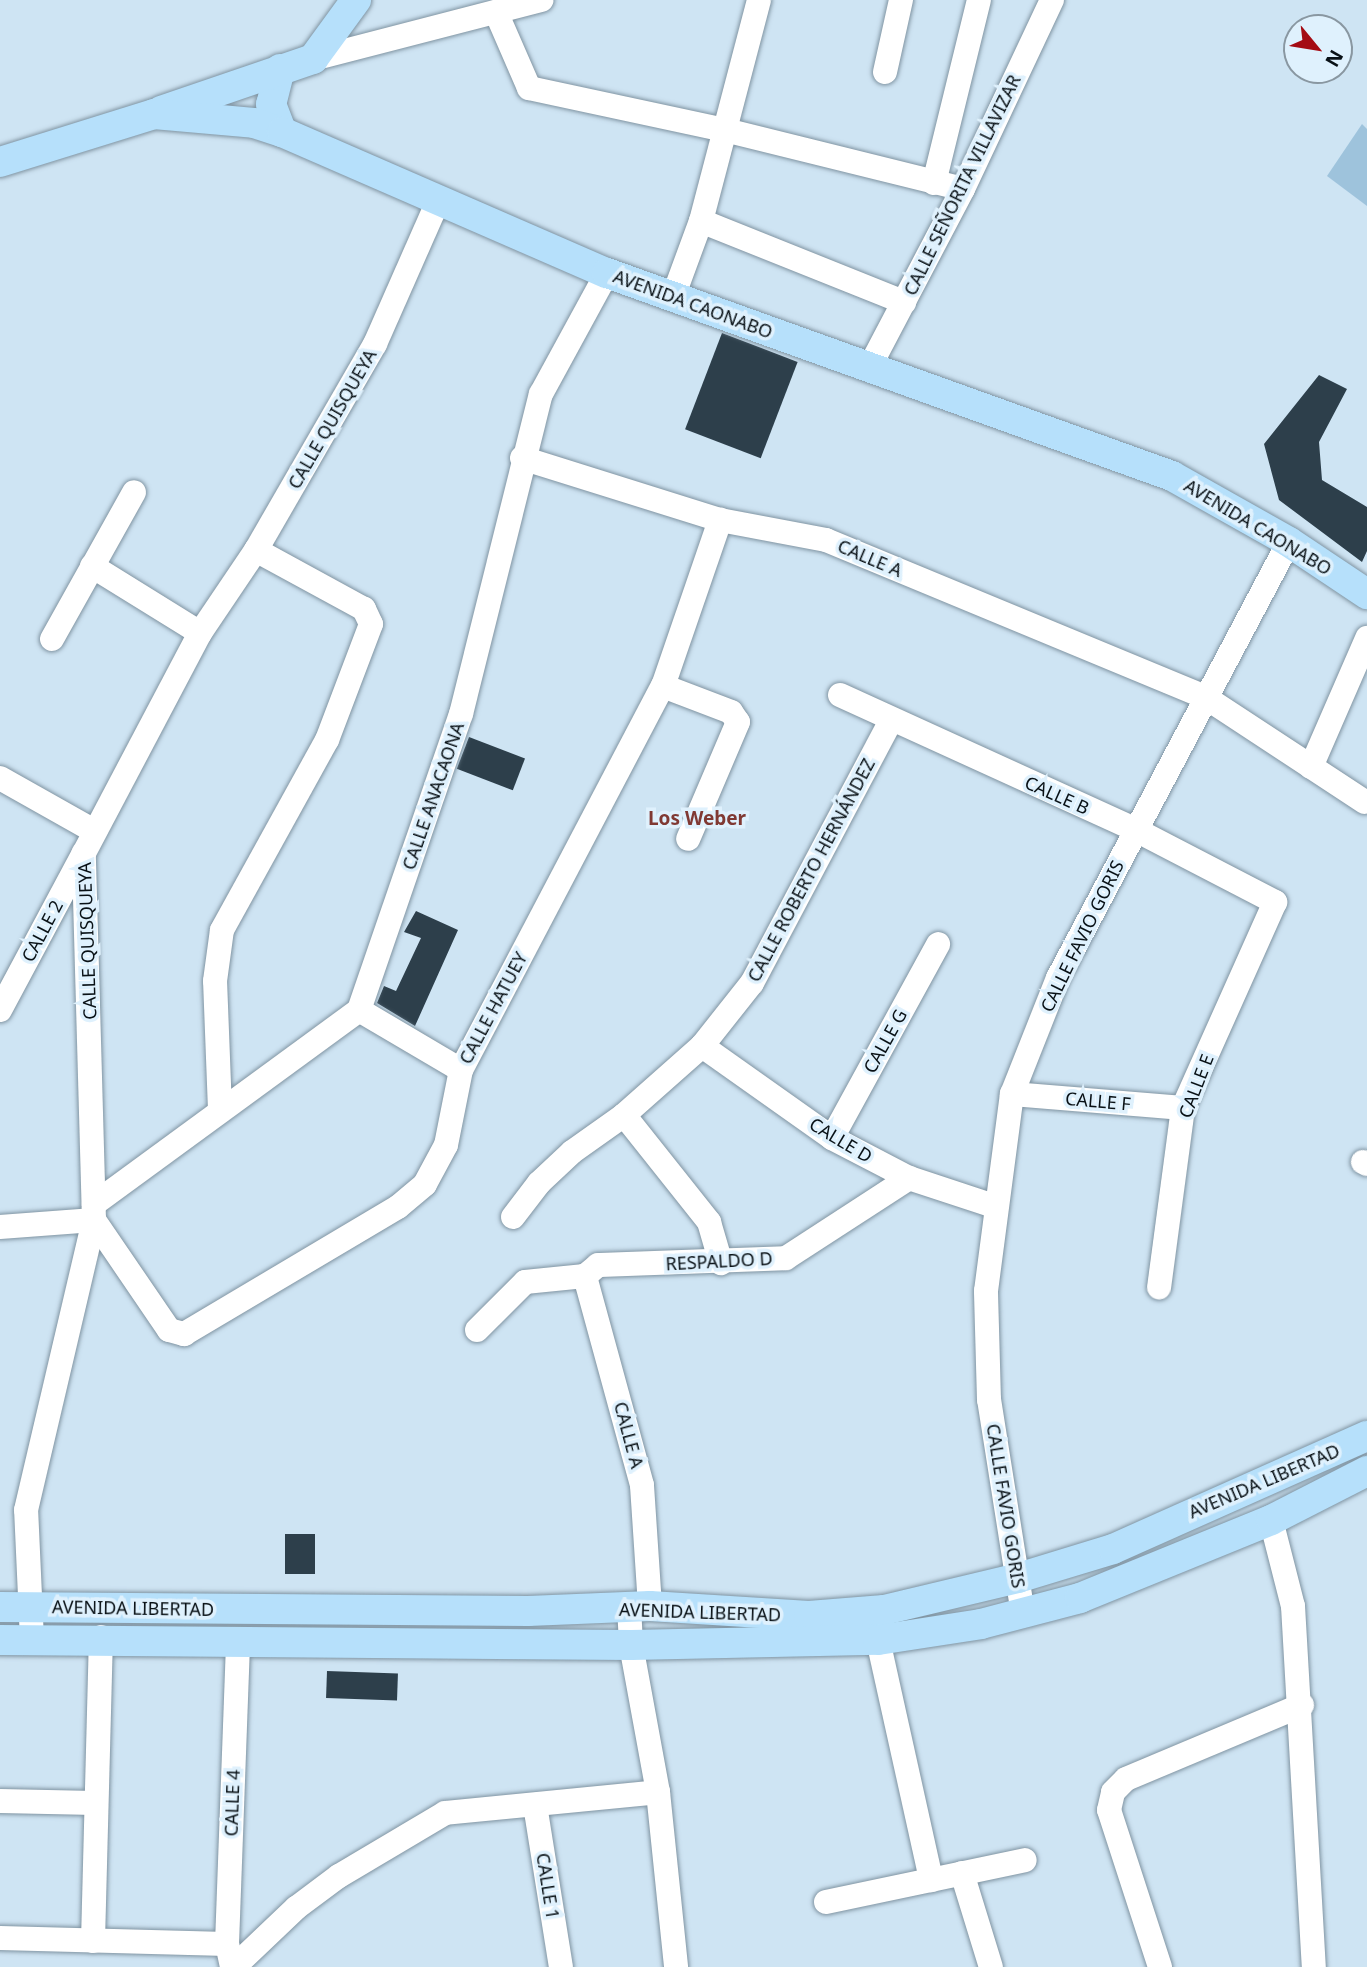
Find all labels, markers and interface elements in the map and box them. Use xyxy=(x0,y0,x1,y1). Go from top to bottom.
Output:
north arrow xyxy=(1283,14,1353,84)
text: N xyxy=(1319,45,1350,72)
street label: CALLE SEÑORITA VILLAVIZAR xyxy=(899,71,1025,299)
street label: AVENIDA CAONABO xyxy=(610,265,776,343)
street label: CALLE QUISQUEYA xyxy=(283,345,381,493)
street label: AVENIDA CAONABO xyxy=(1180,475,1336,579)
street label: CALLE A xyxy=(835,535,905,581)
street label: CALLE ANACAONA xyxy=(398,719,468,873)
street label: CALLE ROBERTO HERNÁNDEZ xyxy=(743,755,879,985)
street label: CALLE B xyxy=(1021,771,1093,819)
district label: Los Weber xyxy=(648,808,746,830)
street label: CALLE FAVIO GORIS xyxy=(1036,857,1128,1015)
street label: CALLE QUISQUEYA xyxy=(73,862,101,1020)
street label: CALLE 2 xyxy=(17,896,67,966)
street label: CALLE HATUEY xyxy=(455,948,531,1068)
street label: CALLE G xyxy=(859,1005,911,1077)
street label: CALLE E xyxy=(1174,1051,1218,1121)
street label: CALLE F xyxy=(1064,1087,1132,1115)
street label: CALLE D xyxy=(806,1113,876,1167)
street label: RESPALDO D xyxy=(665,1247,773,1275)
street label: CALLE A xyxy=(610,1399,648,1471)
street label: CALLE FAVIO GORIS xyxy=(982,1422,1030,1590)
street label: AVENIDA LIBERTAD xyxy=(1185,1439,1343,1523)
street label: AVENIDA LIBERTAD xyxy=(52,1596,214,1620)
street label: AVENIDA LIBERTAD xyxy=(619,1598,781,1626)
street label: CALLE 4 xyxy=(220,1769,244,1837)
street label: CALLE 1 xyxy=(532,1851,564,1921)

